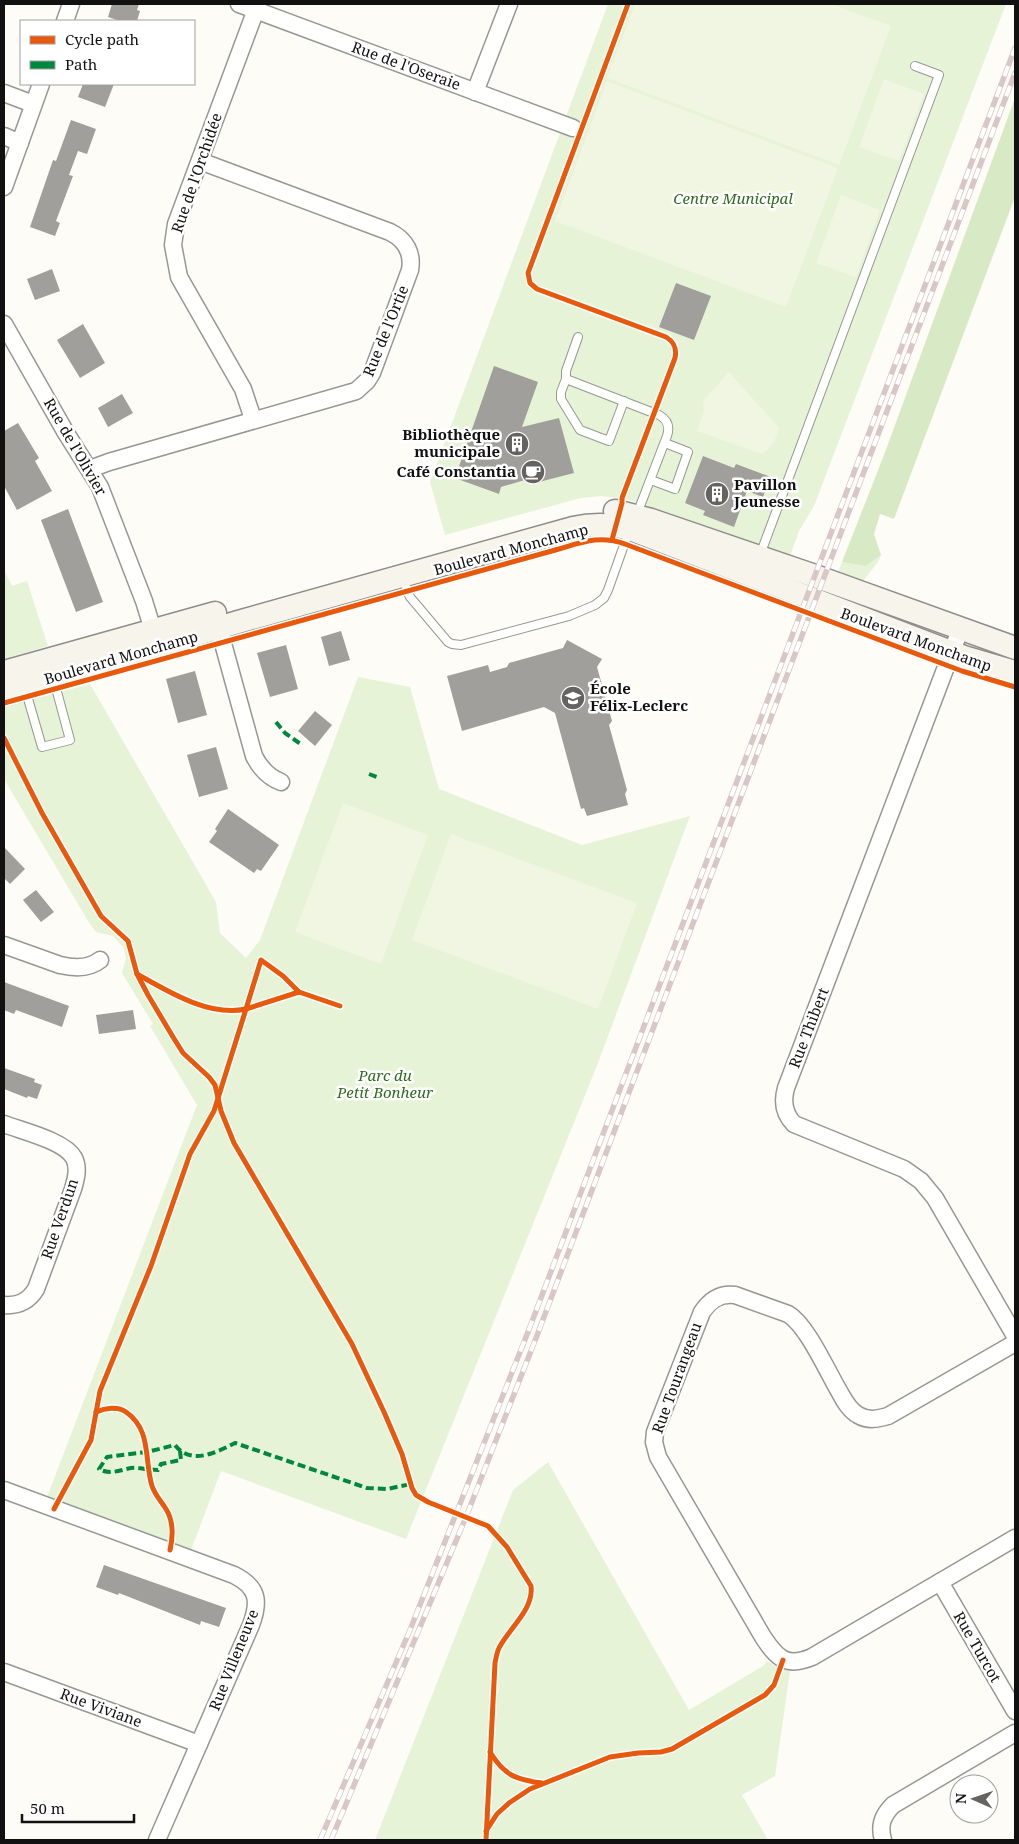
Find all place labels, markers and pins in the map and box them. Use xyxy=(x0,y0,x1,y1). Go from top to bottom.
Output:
place label: Bibliothèque municipale xyxy=(402,424,500,461)
building icon: Bibliothèque municipale xyxy=(504,431,530,457)
cafe icon: Café Constantia xyxy=(520,459,546,485)
place label: Café Constantia xyxy=(396,461,516,481)
place label: Pavillon Jeunesse xyxy=(733,474,800,511)
building icon: Pavillon Jeunesse xyxy=(704,481,730,507)
place label: École Félix-Leclerc xyxy=(590,678,688,715)
school or university icon: École Félix-Leclerc xyxy=(560,685,586,711)

